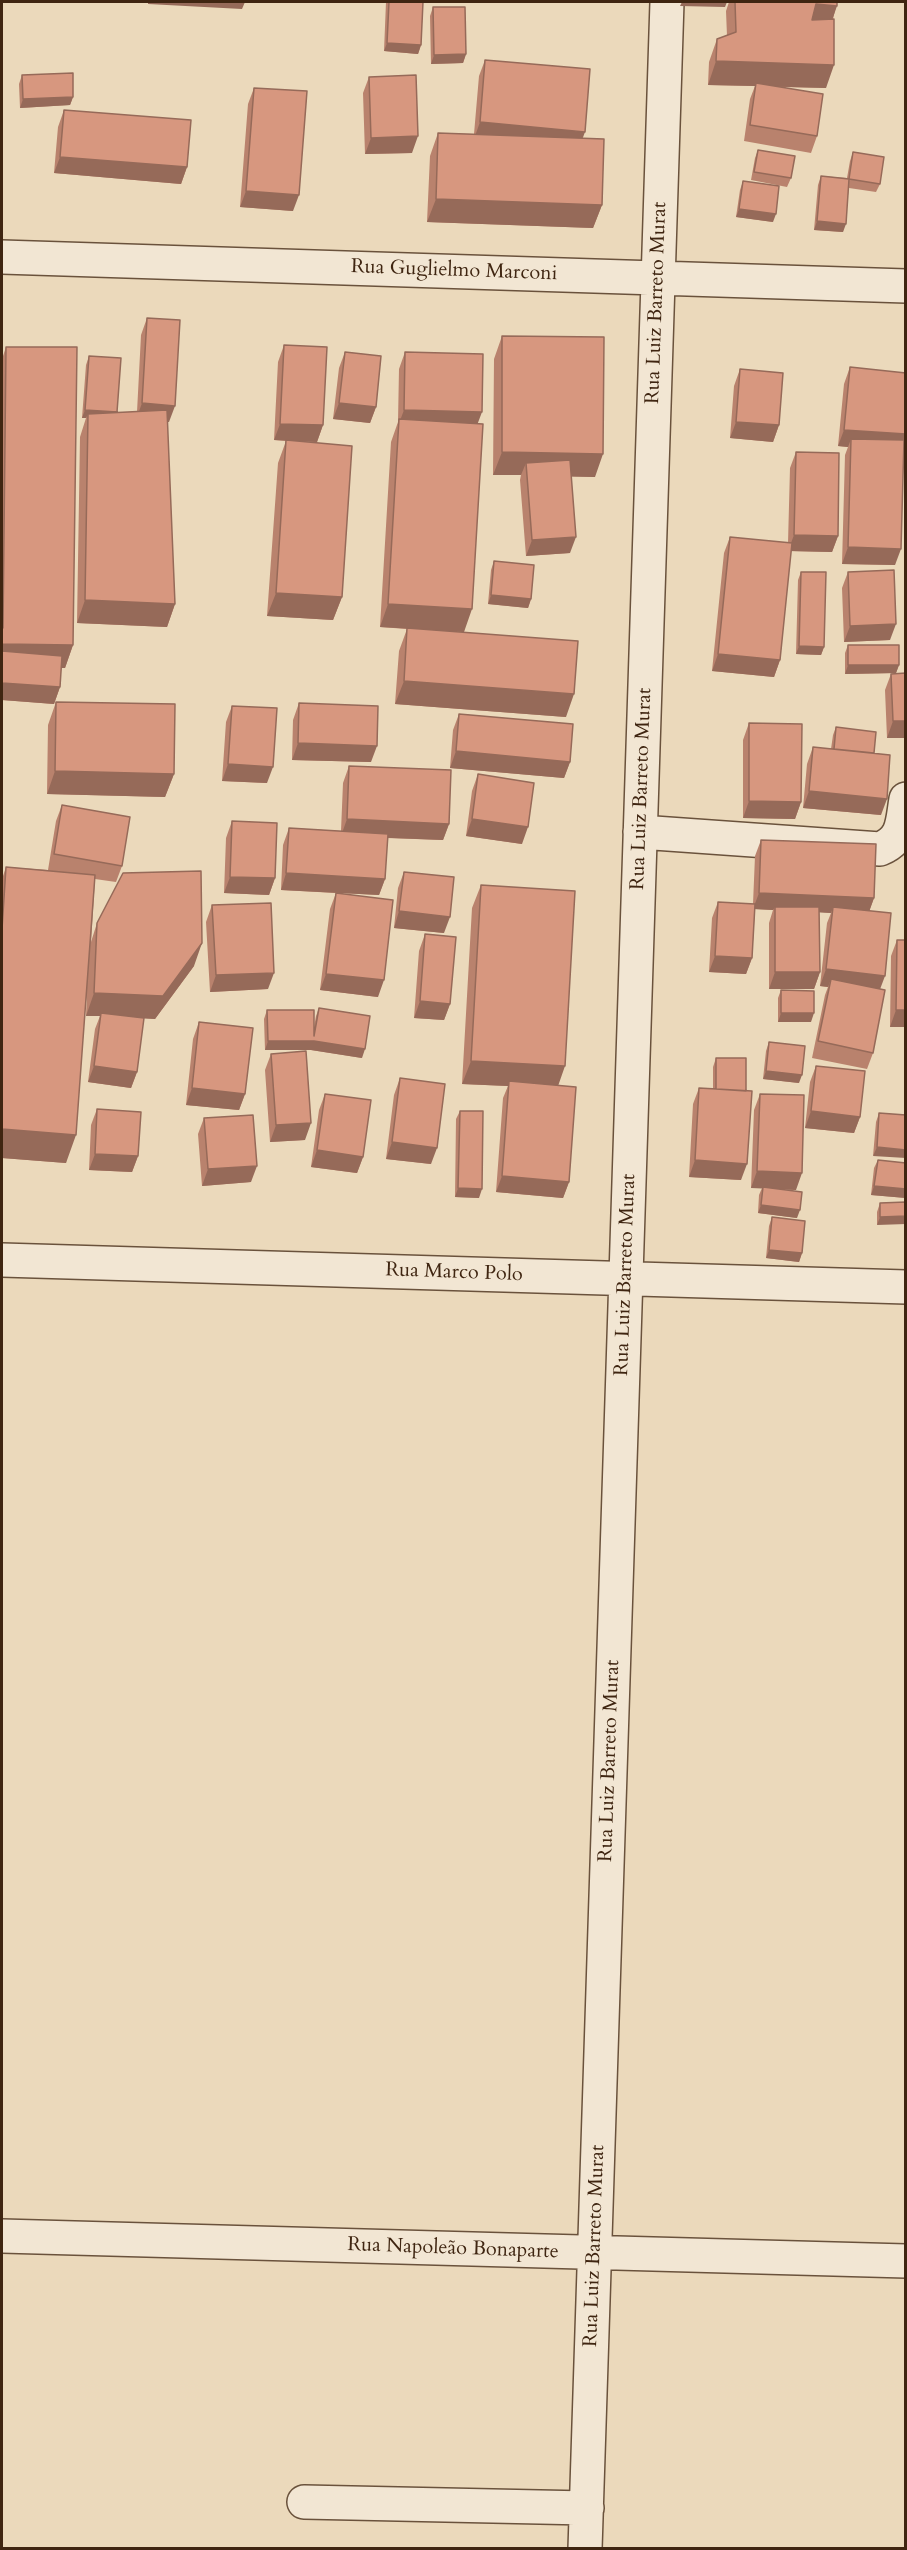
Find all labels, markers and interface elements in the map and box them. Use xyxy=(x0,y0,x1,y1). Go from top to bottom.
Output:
street label: Rua Luiz Barreto Murat xyxy=(641,201,673,405)
street label: Rua Guglielmo Marconi xyxy=(350,255,558,287)
street label: Rua Luiz Barreto Murat xyxy=(626,687,658,891)
street label: Rua Luiz Barreto Murat xyxy=(610,1173,642,1377)
street label: Rua Marco Polo xyxy=(385,1259,523,1287)
street label: Rua Luiz Barreto Murat xyxy=(594,1659,626,1863)
street label: Rua Luiz Barreto Murat xyxy=(579,2144,611,2348)
street label: Rua Napoleão Bonaparte xyxy=(347,2233,559,2265)

